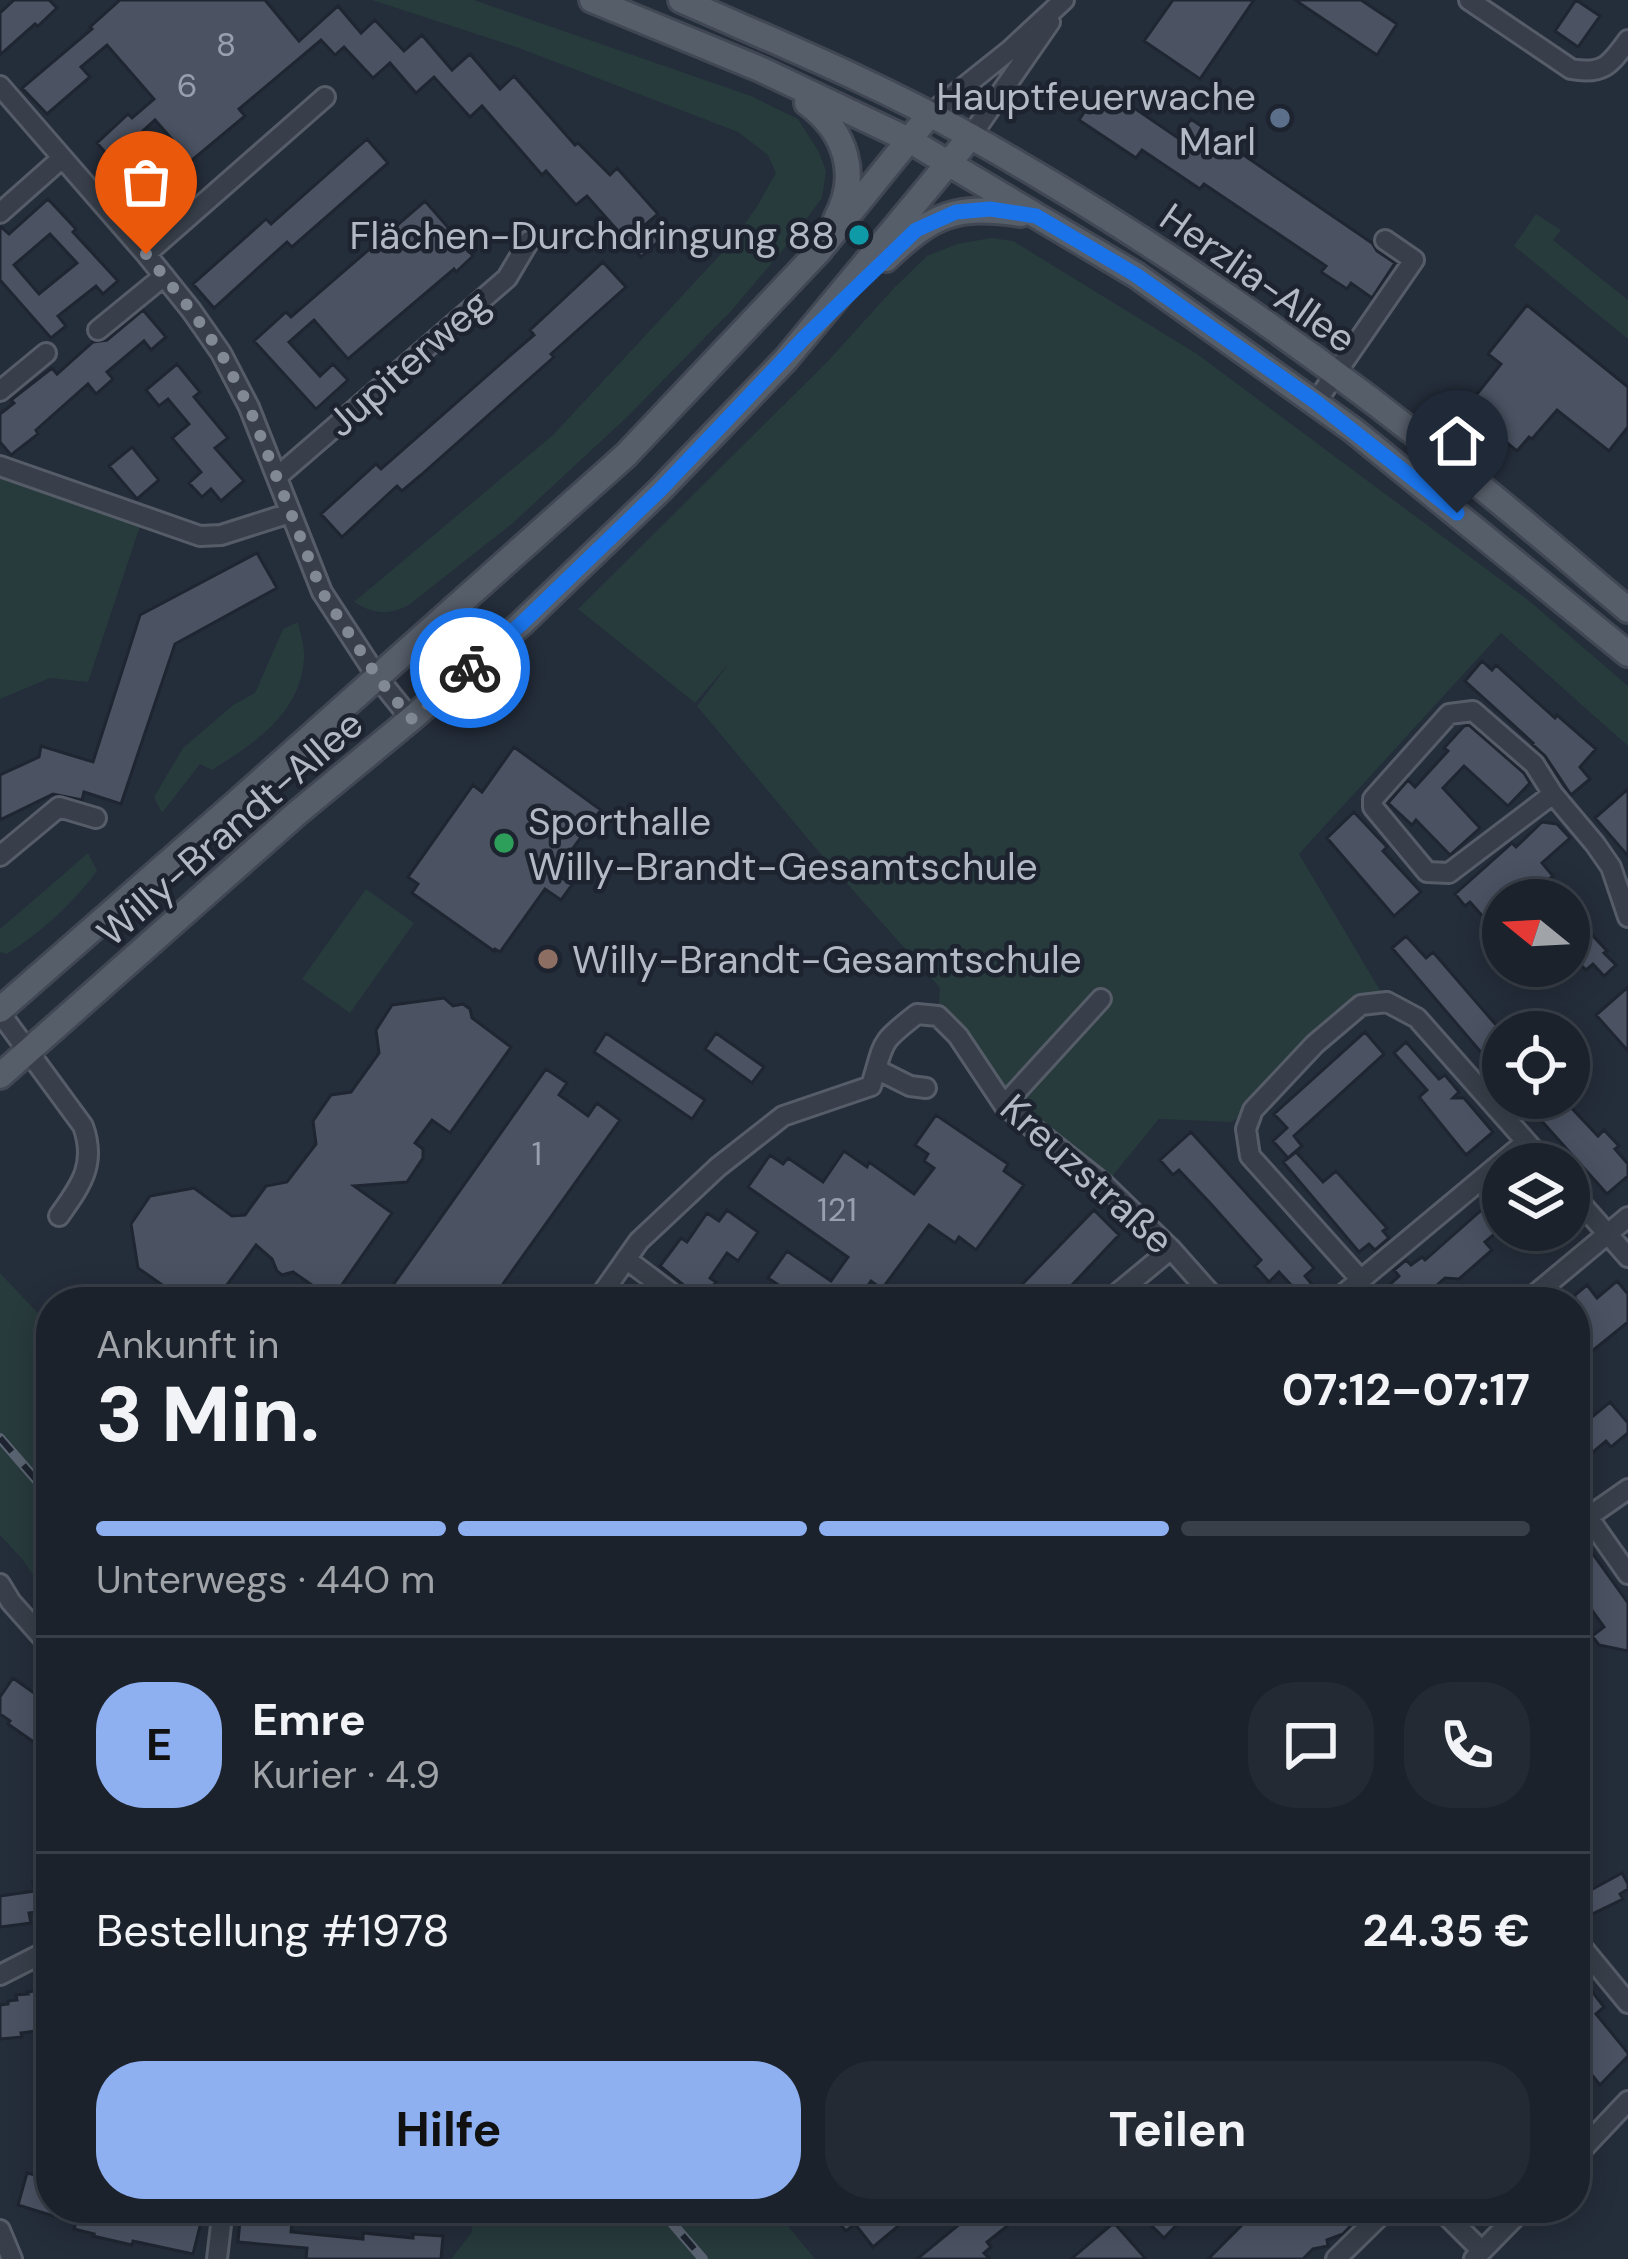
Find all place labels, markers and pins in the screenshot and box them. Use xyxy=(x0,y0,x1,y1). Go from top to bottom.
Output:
place label: Hauptfeuerwache Marl xyxy=(936,71,1256,167)
marker: Hauptfeuerwache Marl xyxy=(1267,105,1293,131)
pin xyxy=(95,131,197,254)
place label: Flächen-Durchdringung 88 xyxy=(350,210,835,261)
marker: Flächen-Durchdringung 88 xyxy=(846,222,872,248)
pin xyxy=(1406,390,1508,513)
place label: Sporthalle Willy-Brandt-Gesamtschule xyxy=(528,796,1038,892)
marker: Sporthalle Willy-Brandt-Gesamtschule xyxy=(491,830,517,856)
place label: Willy-Brandt-Gesamtschule xyxy=(572,934,1082,985)
marker: Willy-Brandt-Gesamtschule xyxy=(535,946,561,972)

